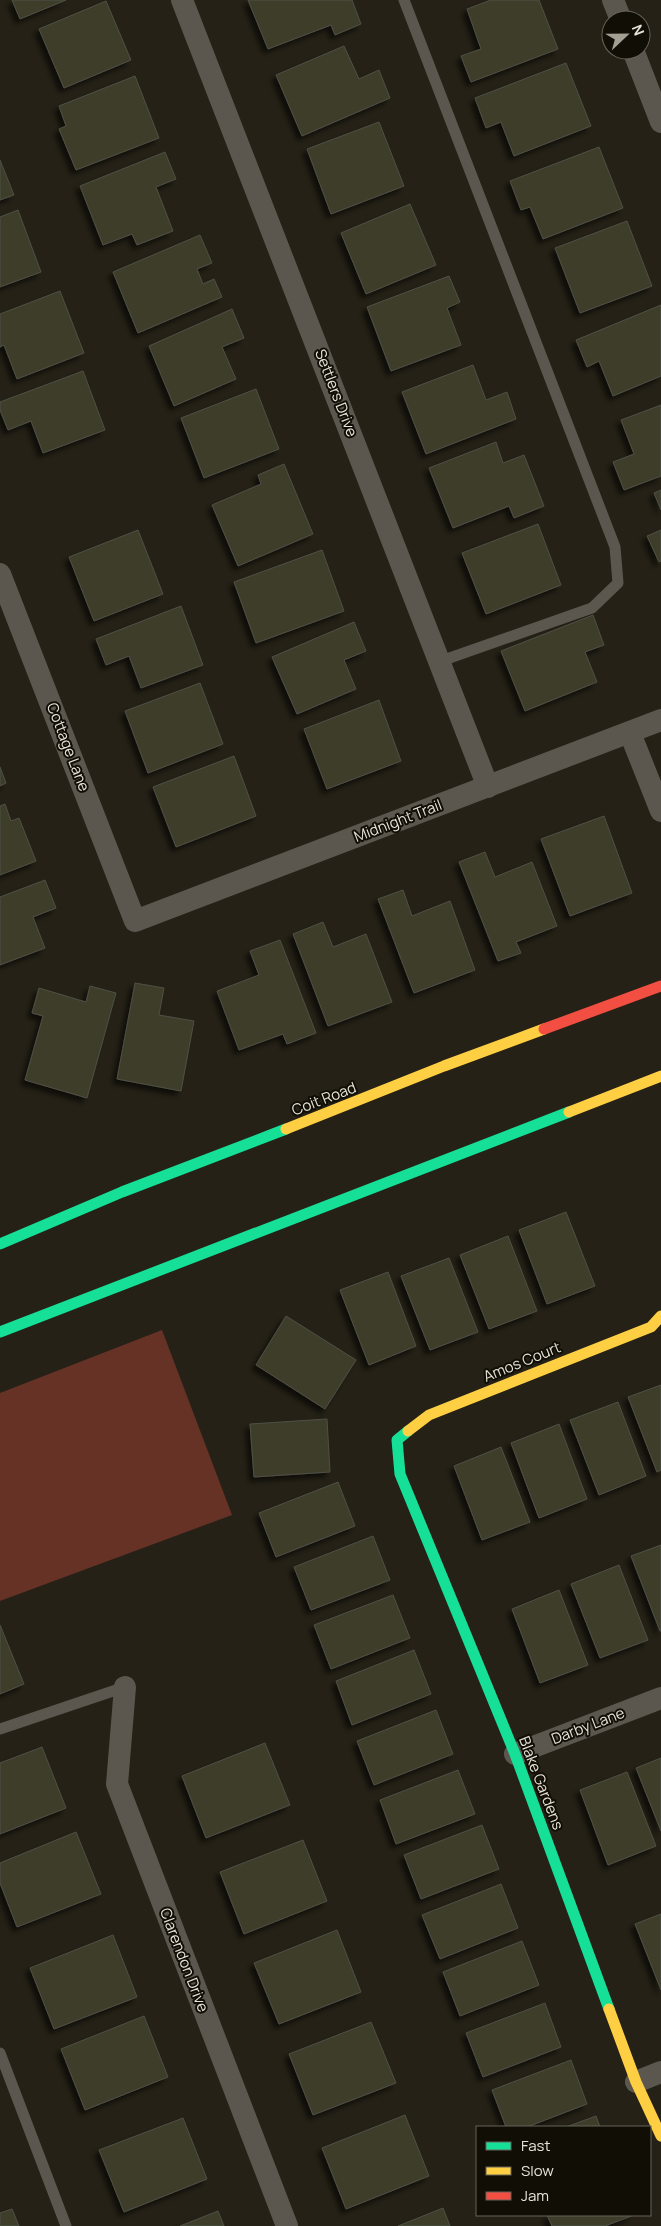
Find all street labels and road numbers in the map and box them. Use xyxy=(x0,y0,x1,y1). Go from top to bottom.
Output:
street label: Settlers Drive xyxy=(310,346,363,440)
street label: Cottage Lane xyxy=(42,699,95,794)
street label: Midnight Trail xyxy=(351,794,445,847)
street label: Coit Road xyxy=(288,1077,359,1120)
street label: Amos Court xyxy=(480,1336,564,1387)
street label: Darby Lane xyxy=(548,1702,628,1749)
street label: Blake Gardens xyxy=(514,1733,569,1833)
street label: Clarendon Drive xyxy=(155,1905,214,2015)

